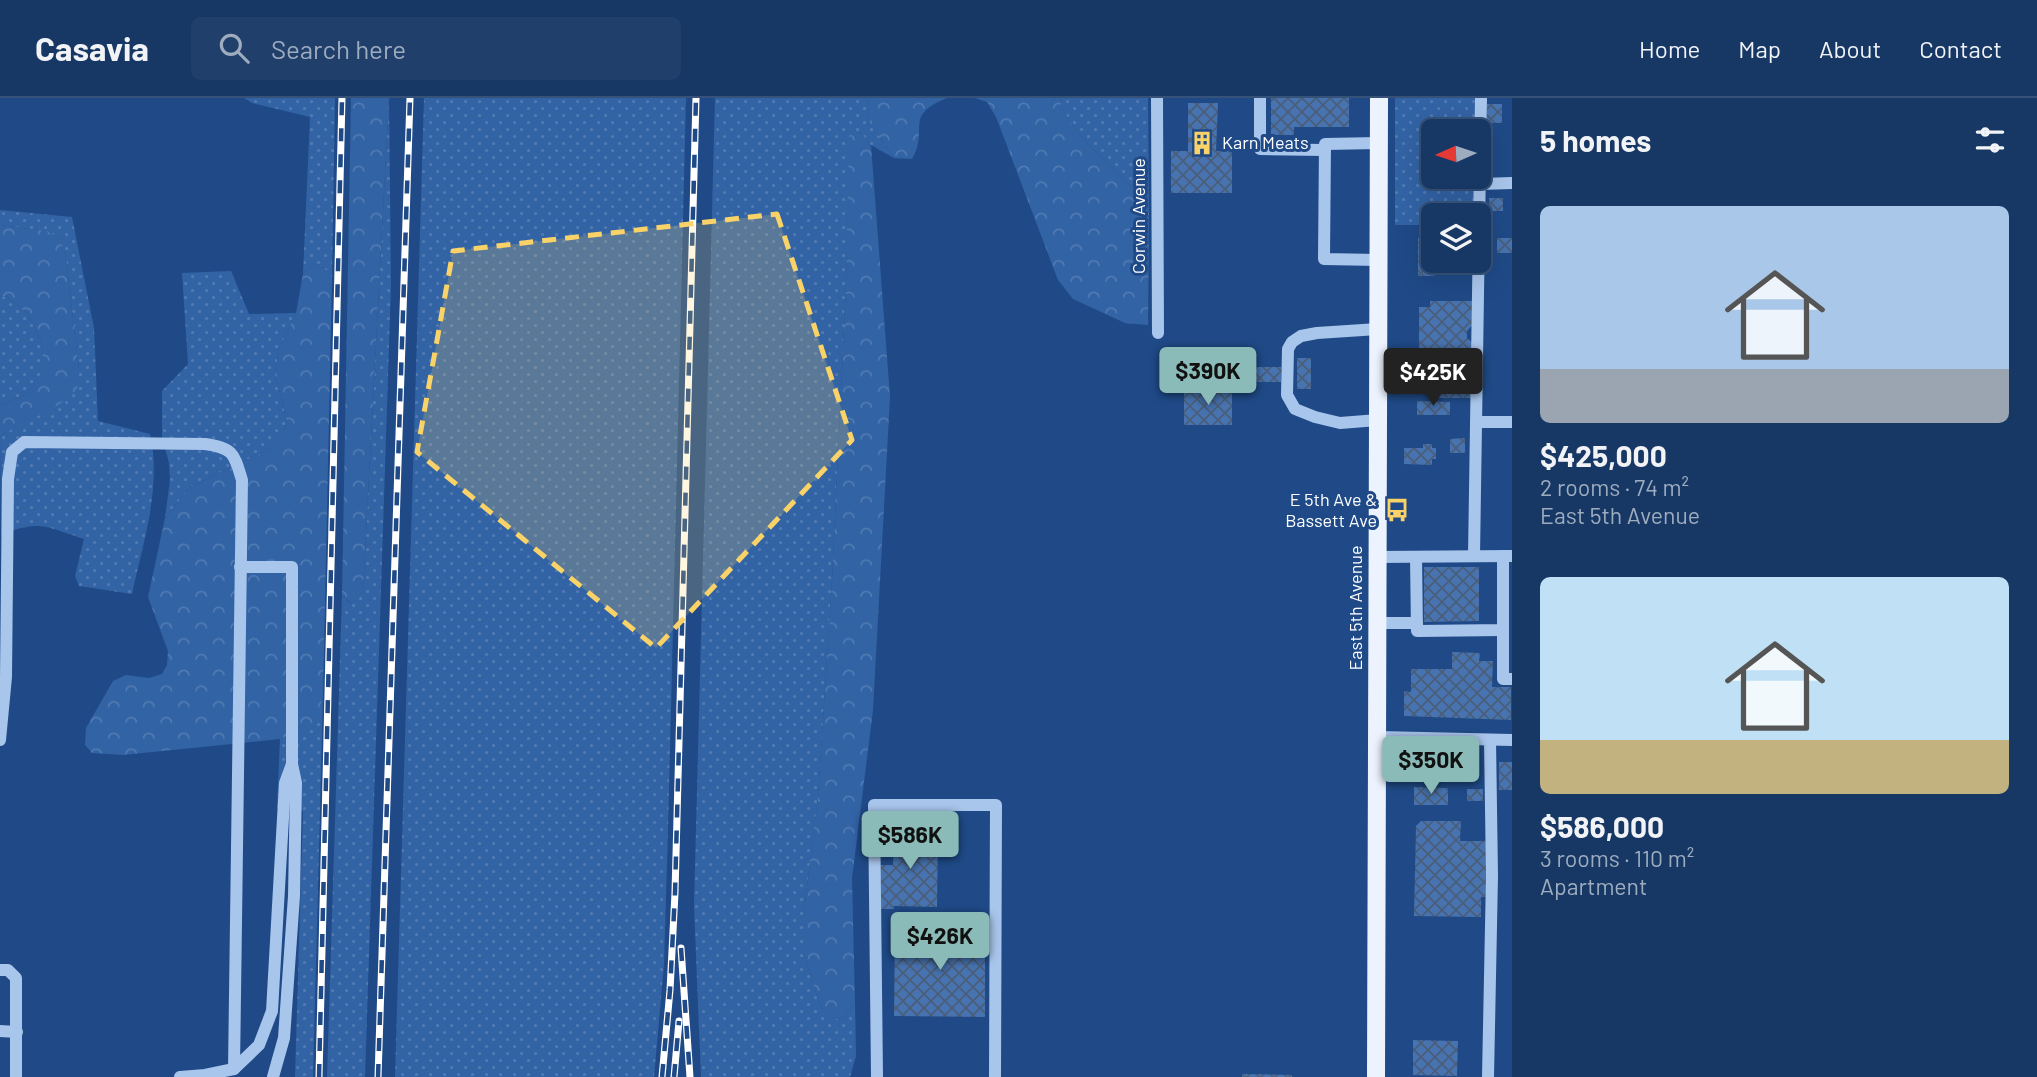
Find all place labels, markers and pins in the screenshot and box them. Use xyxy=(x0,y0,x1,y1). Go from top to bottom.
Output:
building icon: Karn Meats xyxy=(1188,129,1216,157)
place label: Karn Meats xyxy=(1222,131,1309,153)
pin: $390K xyxy=(1159,348,1257,407)
pin: $425K xyxy=(1384,348,1482,408)
place label: E 5th Ave & Bassett Ave xyxy=(1285,488,1377,531)
bus stop icon: E 5th Ave & Bassett Ave xyxy=(1383,496,1411,524)
pin: $350K xyxy=(1382,736,1480,796)
pin: $586K xyxy=(861,812,959,871)
pin: $426K xyxy=(891,912,989,972)

